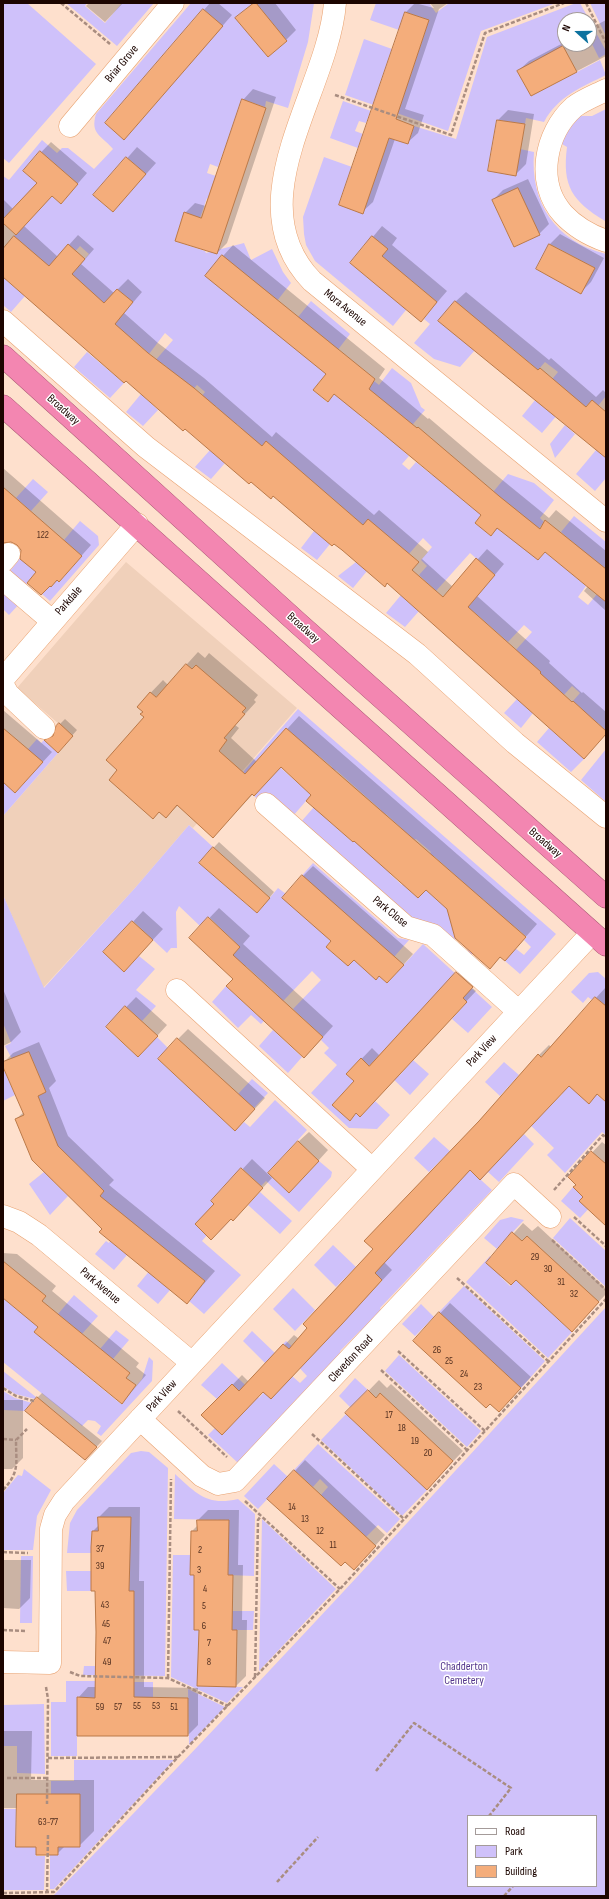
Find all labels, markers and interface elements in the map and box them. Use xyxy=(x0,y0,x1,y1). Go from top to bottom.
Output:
north arrow xyxy=(557,12,597,52)
text: N xyxy=(559,23,573,33)
street label: Briar Grove xyxy=(102,42,142,86)
street label: Mora Avenue xyxy=(321,286,369,330)
street label: Broadway xyxy=(44,392,82,428)
house number: 122 xyxy=(37,529,49,541)
street label: Parkdale xyxy=(52,583,86,619)
street label: Broadway xyxy=(284,610,322,646)
street label: Broadway xyxy=(526,825,564,861)
street label: Park Close xyxy=(369,893,411,931)
street label: Park View xyxy=(464,1032,500,1070)
house number: 29 xyxy=(531,1251,539,1263)
house number: 30 xyxy=(544,1263,552,1275)
street label: Park Avenue xyxy=(77,1265,123,1307)
house number: 31 xyxy=(557,1276,565,1288)
house number: 32 xyxy=(570,1288,578,1300)
street label: Clevedon Road xyxy=(326,1332,376,1386)
house number: 26 xyxy=(433,1344,441,1356)
house number: 25 xyxy=(445,1355,453,1367)
house number: 24 xyxy=(460,1368,468,1380)
street label: Park View xyxy=(144,1377,180,1415)
house number: 23 xyxy=(474,1381,482,1393)
house number: 17 xyxy=(385,1409,393,1421)
house number: 18 xyxy=(398,1422,406,1434)
house number: 19 xyxy=(411,1435,419,1447)
house number: 20 xyxy=(424,1447,432,1459)
house number: 14 xyxy=(288,1501,296,1513)
house number: 13 xyxy=(301,1513,309,1525)
house number: 12 xyxy=(316,1525,324,1537)
house number: 11 xyxy=(330,1539,336,1551)
house number: 37 xyxy=(96,1543,104,1555)
house number: 2 xyxy=(198,1544,202,1556)
house number: 39 xyxy=(96,1560,104,1572)
house number: 3 xyxy=(197,1564,201,1576)
house number: 4 xyxy=(203,1583,207,1595)
house number: 43 xyxy=(101,1599,109,1611)
house number: 5 xyxy=(202,1600,206,1612)
house number: 45 xyxy=(102,1618,110,1630)
house number: 6 xyxy=(202,1620,206,1632)
house number: 47 xyxy=(103,1635,111,1647)
house number: 7 xyxy=(207,1637,211,1649)
house number: 49 xyxy=(103,1656,111,1668)
house number: 8 xyxy=(207,1656,211,1668)
park label: Chadderton Cemetery xyxy=(440,1660,488,1688)
house number: 55 xyxy=(133,1700,141,1712)
house number: 53 xyxy=(152,1700,160,1712)
house number: 59 xyxy=(96,1701,104,1713)
house number: 57 xyxy=(114,1701,122,1713)
house number: 51 xyxy=(170,1701,178,1713)
legend xyxy=(467,1815,597,1887)
house number: 63-77 xyxy=(38,1816,58,1828)
text: Road xyxy=(505,1824,525,1839)
text: Park xyxy=(505,1844,523,1859)
text: Building xyxy=(505,1864,537,1879)

